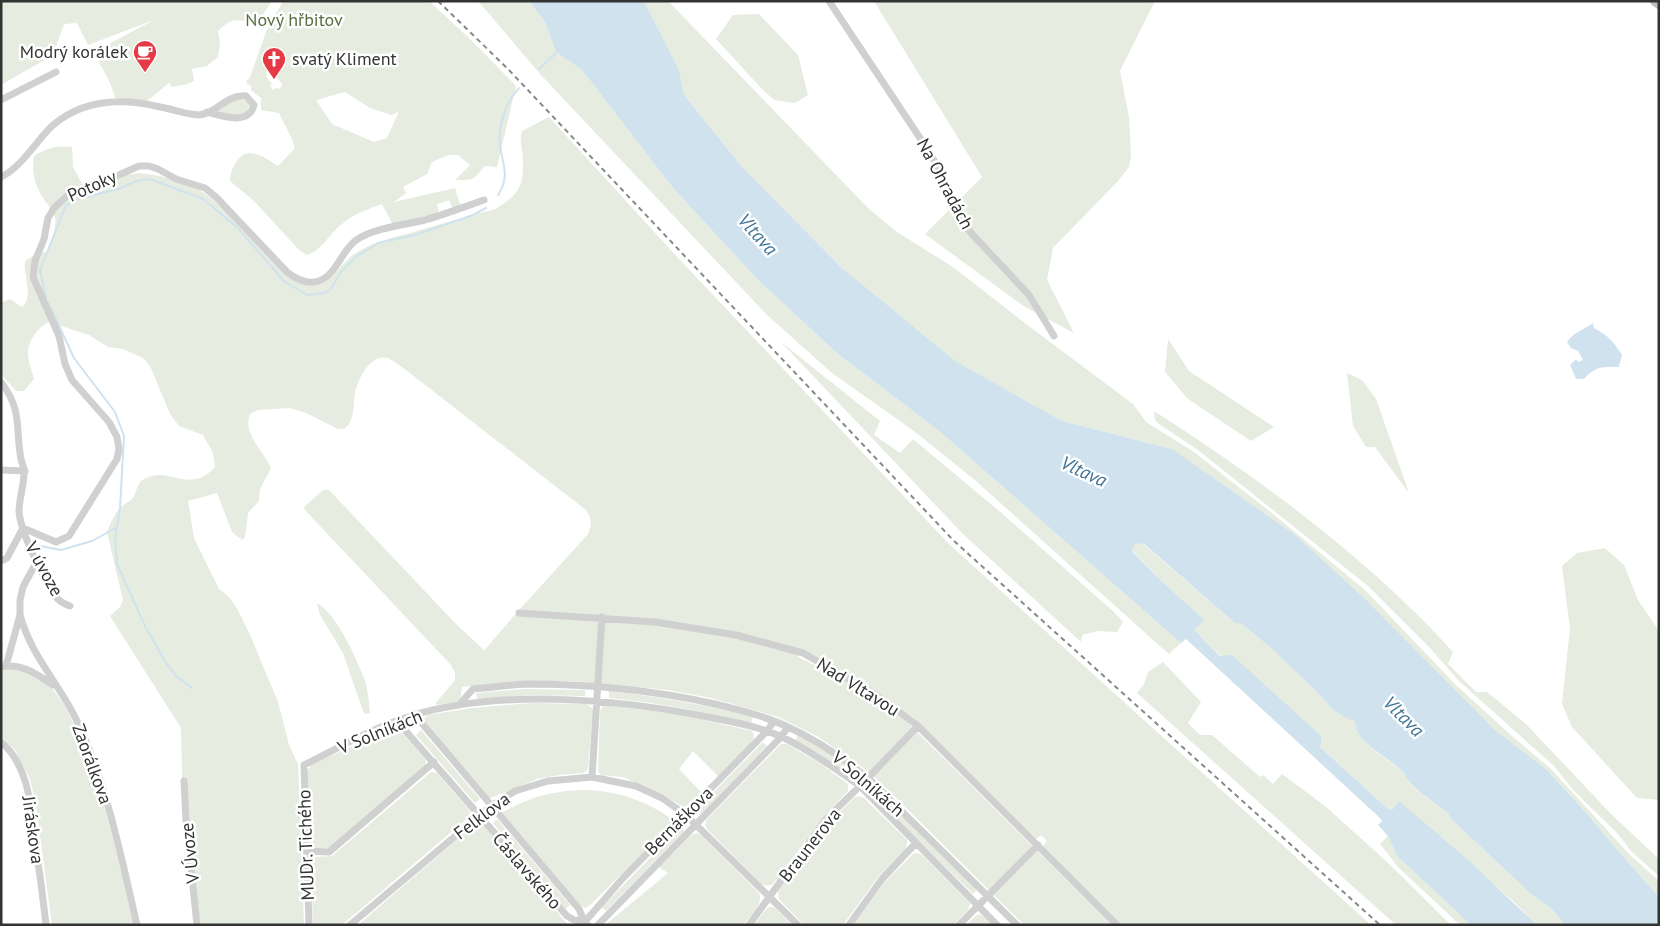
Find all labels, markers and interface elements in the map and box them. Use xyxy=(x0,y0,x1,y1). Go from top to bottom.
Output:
park label: Nový hřbitov xyxy=(245,8,343,31)
cafe icon: Modrý korálek xyxy=(132,39,158,73)
place label: Modrý korálek xyxy=(20,40,128,63)
church icon: svatý Kliment xyxy=(261,46,287,80)
place label: svatý Kliment xyxy=(292,47,397,70)
street label: Na Ohradách xyxy=(912,134,979,233)
street label: Potoky xyxy=(64,164,121,207)
water label: Vltava xyxy=(733,208,783,260)
water label: Vltava xyxy=(1057,450,1112,492)
street label: V úvoze xyxy=(20,537,69,600)
street label: Nad Vltavou xyxy=(813,652,904,721)
water label: Vltava xyxy=(1379,691,1430,742)
street label: V Solníkách xyxy=(333,704,425,759)
street label: Zaorálkova xyxy=(67,721,118,807)
street label: V Solníkách xyxy=(826,745,910,822)
street label: Bernáškova xyxy=(640,782,718,860)
street label: Felklova xyxy=(449,787,514,844)
street label: MUDr. Tichého xyxy=(292,789,319,901)
street label: Jiráskova xyxy=(17,794,50,865)
street label: Braunerova xyxy=(774,803,846,886)
street label: V Úvoze xyxy=(175,822,204,886)
street label: Čáslavského xyxy=(488,828,567,914)

